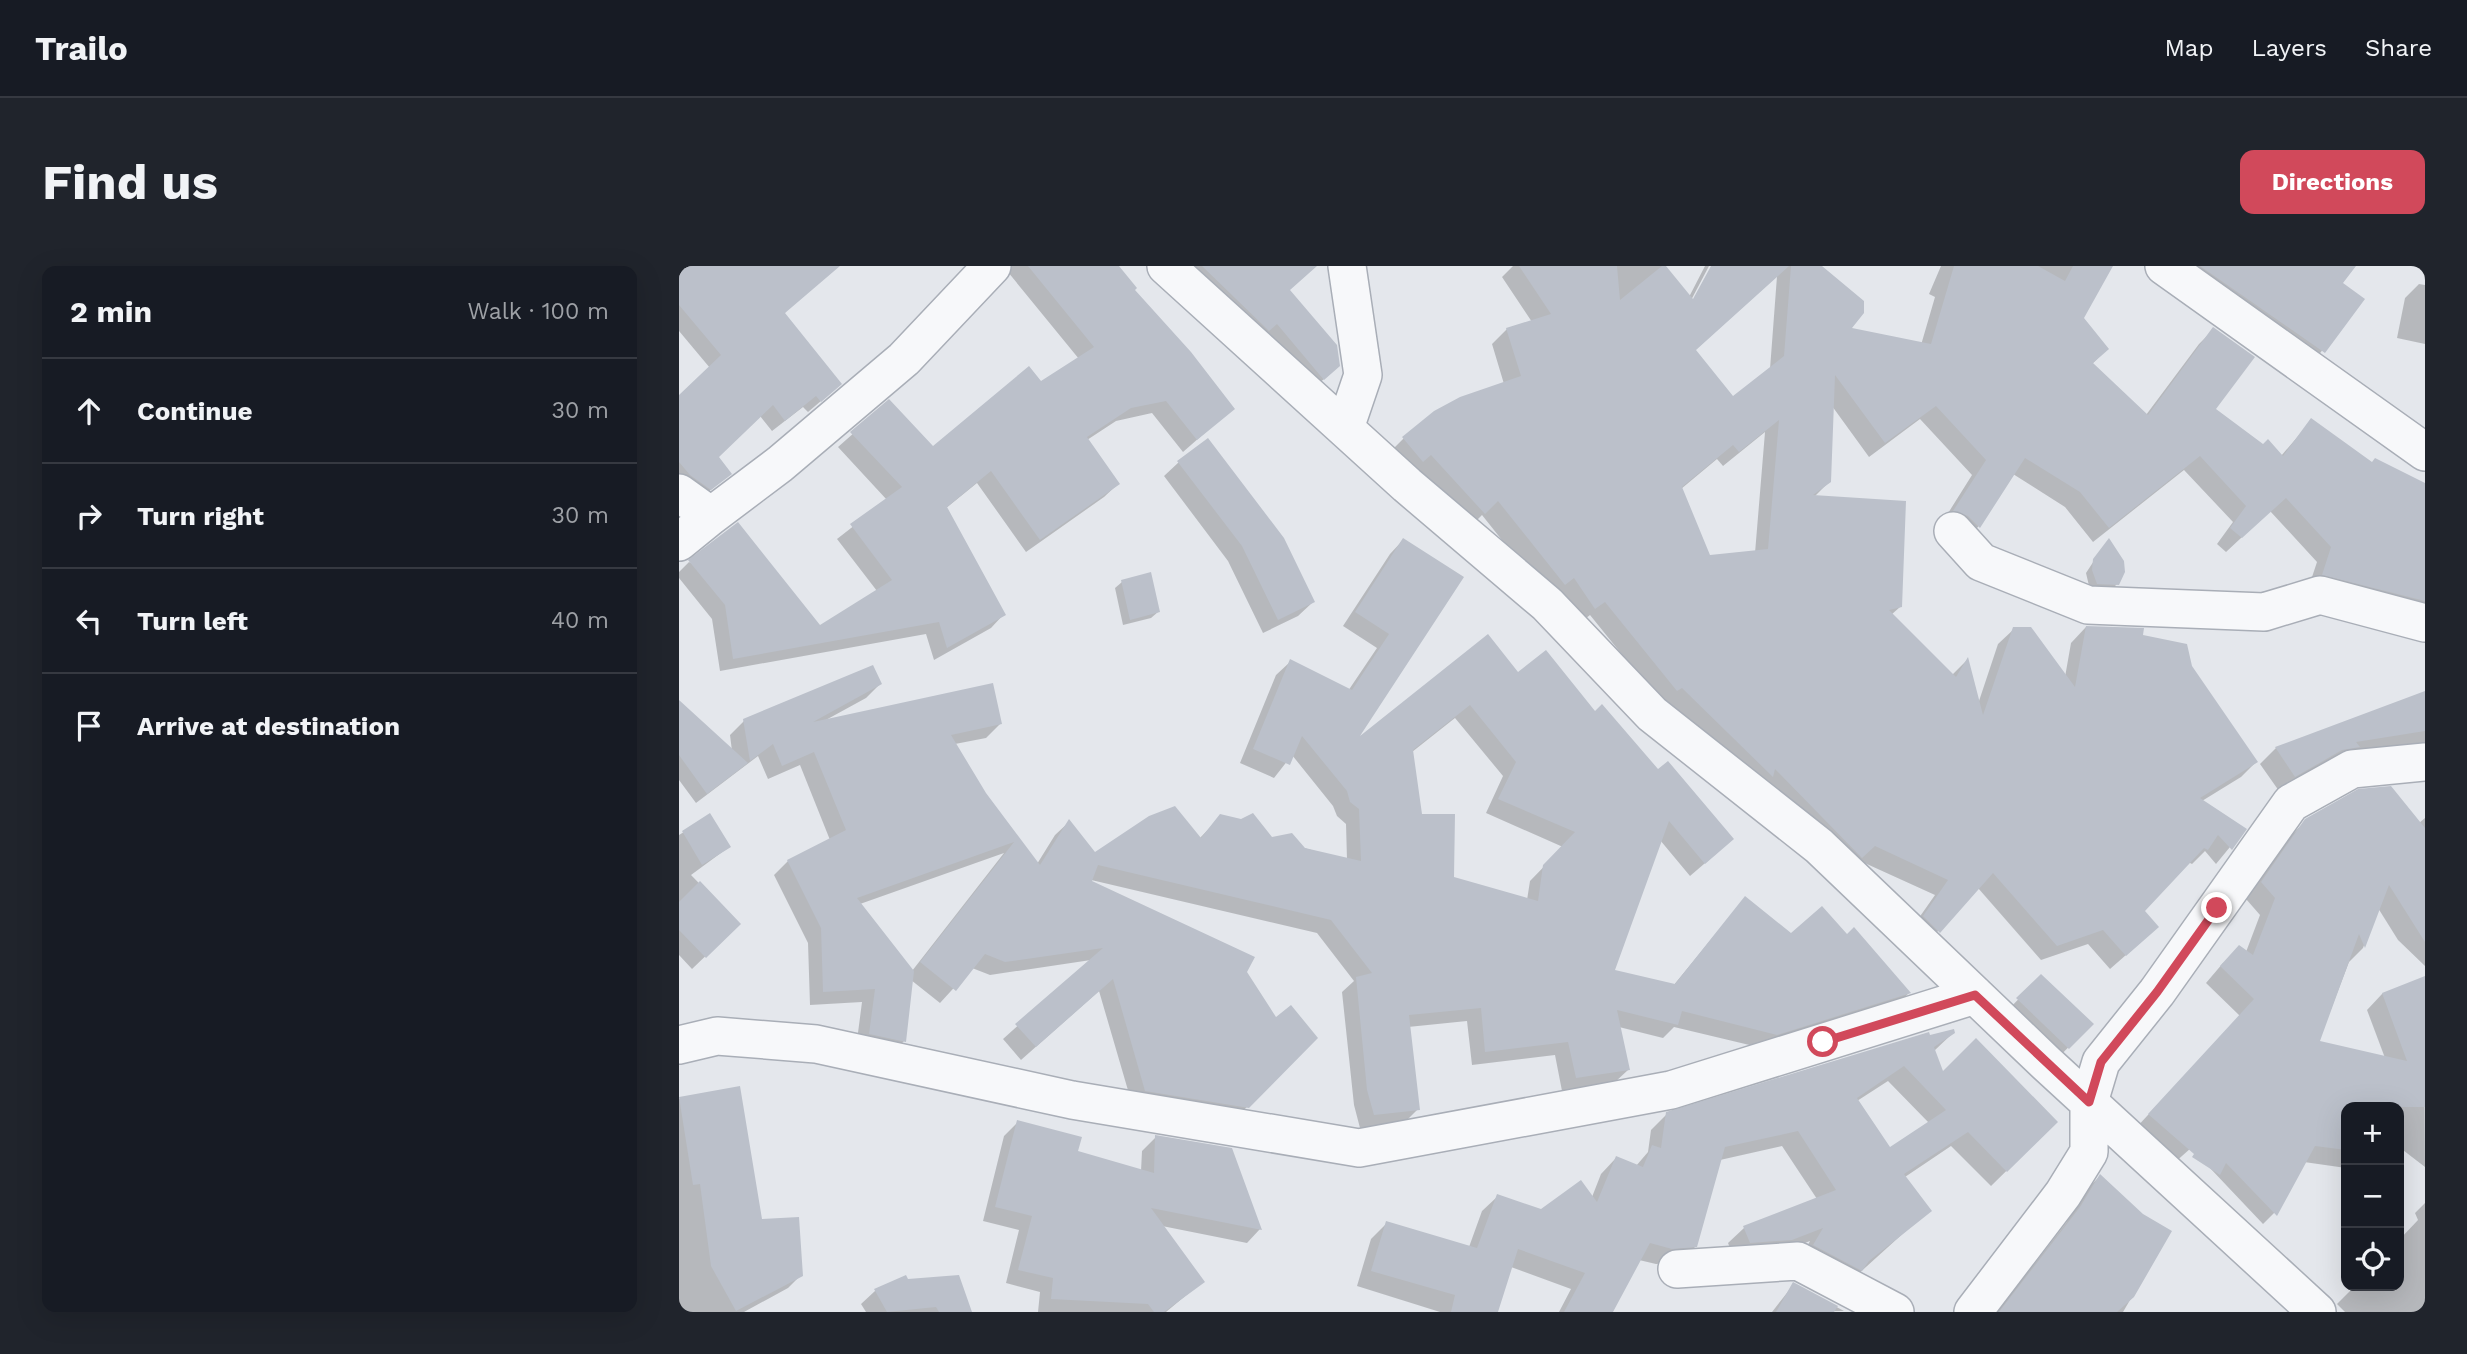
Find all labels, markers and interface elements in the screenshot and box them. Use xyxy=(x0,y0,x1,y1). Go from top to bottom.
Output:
text: Trailo xyxy=(35,29,128,68)
text: Map xyxy=(2165,34,2213,62)
text: Layers xyxy=(2251,34,2327,62)
text: Share xyxy=(2365,34,2432,62)
button: Directions xyxy=(2240,150,2425,214)
text: Find us xyxy=(42,153,218,211)
text: 2 min xyxy=(70,294,152,329)
text: Walk · 100 m xyxy=(467,298,609,325)
icon: ahead xyxy=(70,392,108,430)
text: Continue xyxy=(137,396,253,426)
text: 30 m xyxy=(552,397,609,424)
icon: right xyxy=(70,497,108,535)
text: Turn right xyxy=(137,501,264,531)
text: 30 m xyxy=(552,502,609,529)
icon: left xyxy=(70,602,108,640)
text: Turn left xyxy=(137,606,248,636)
text: 40 m xyxy=(551,607,609,634)
icon: arrive xyxy=(70,707,108,745)
text: Arrive at destination xyxy=(137,711,400,741)
route end xyxy=(2201,892,2232,923)
route start xyxy=(1807,1026,1838,1057)
map controls xyxy=(2341,1102,2404,1291)
button: + xyxy=(2341,1102,2404,1165)
button: − xyxy=(2341,1165,2404,1228)
button: locate xyxy=(2341,1228,2404,1291)

